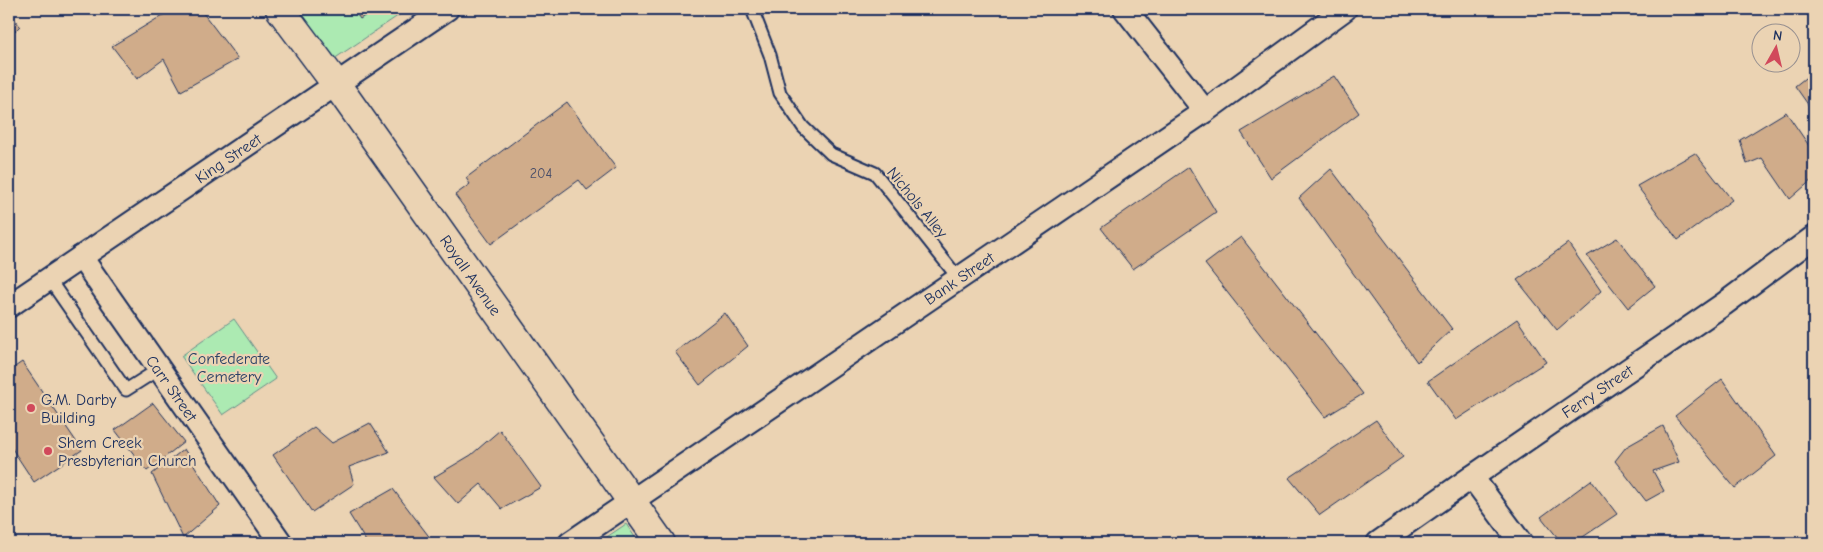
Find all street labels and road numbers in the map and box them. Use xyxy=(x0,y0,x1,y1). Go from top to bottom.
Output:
street label: King Street xyxy=(192,130,265,187)
street label: Nichols Alley xyxy=(883,164,952,242)
street label: Royall Avenue xyxy=(436,232,505,319)
street label: Bank Street xyxy=(921,249,998,309)
street label: Carr Street xyxy=(142,352,201,425)
street label: Ferry Street xyxy=(1559,361,1637,422)

